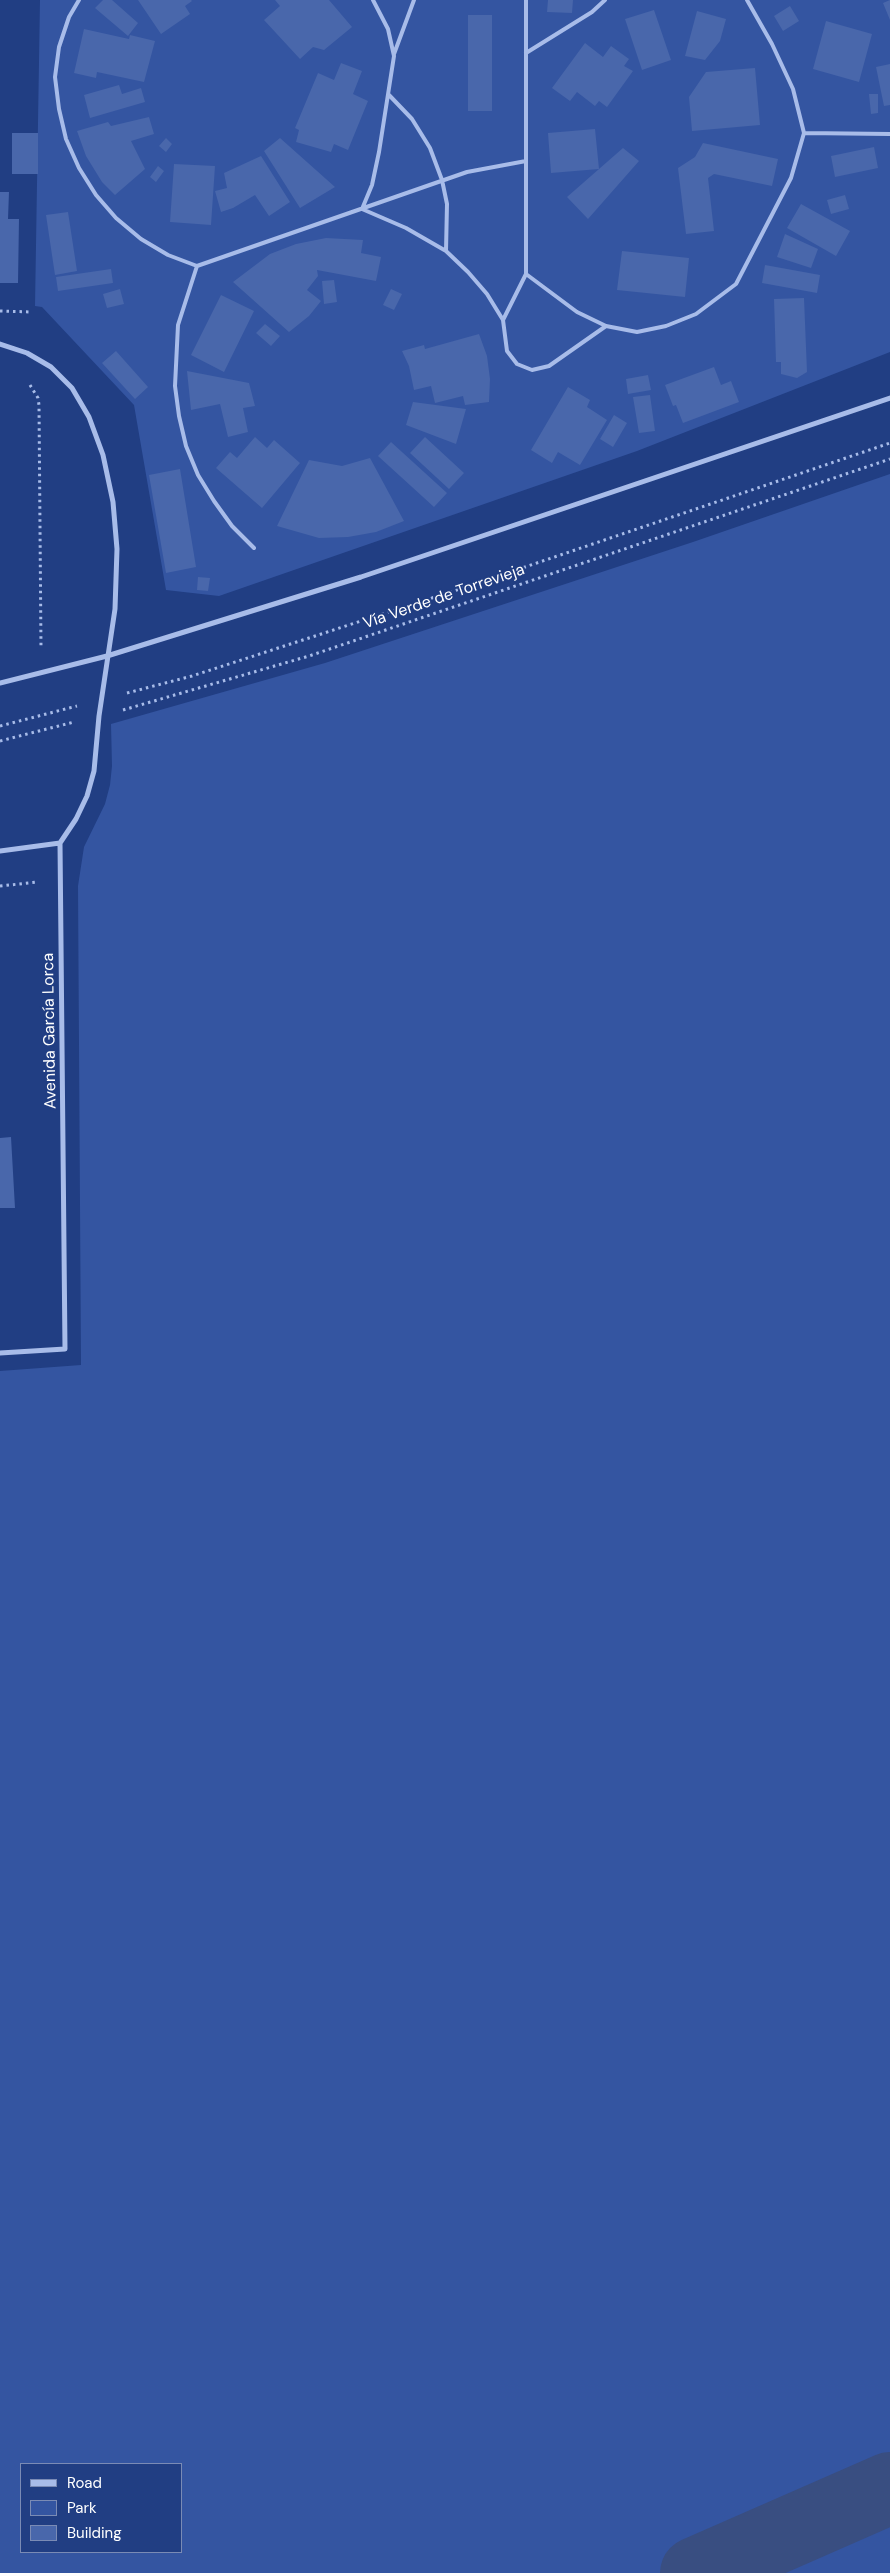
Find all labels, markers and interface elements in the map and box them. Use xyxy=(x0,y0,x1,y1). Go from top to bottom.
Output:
street label: Vía Verde de Torrevieja xyxy=(361,560,527,634)
street label: Avenida García Lorca xyxy=(39,953,61,1109)
legend xyxy=(20,2463,182,2553)
text: Road xyxy=(67,2473,102,2493)
text: Park xyxy=(67,2498,97,2518)
text: Building xyxy=(67,2523,122,2543)

